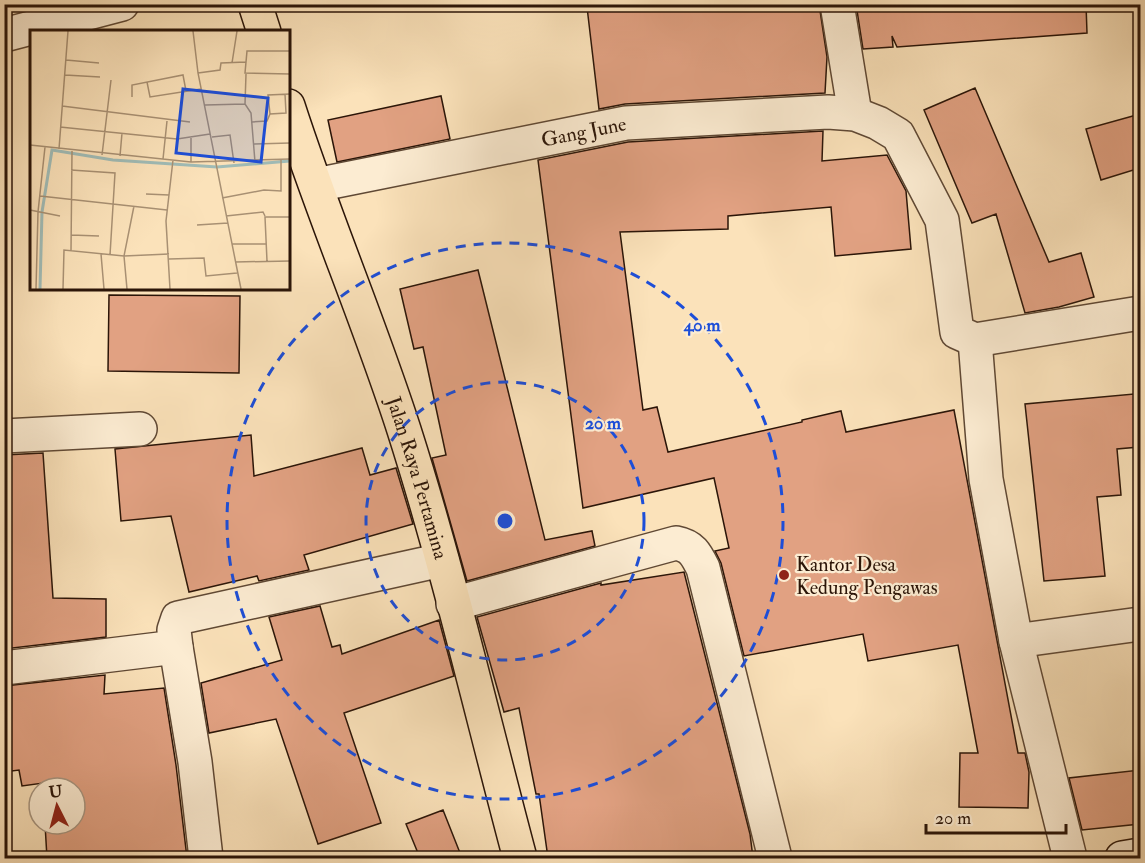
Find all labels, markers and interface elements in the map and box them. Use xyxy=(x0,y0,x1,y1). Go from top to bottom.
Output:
inset map xyxy=(30,30,290,290)
street label: Gang June xyxy=(539,111,628,153)
text: 40 m xyxy=(683,314,721,337)
street label: Jalan Raya Pertamina xyxy=(381,393,454,563)
text: 20 m xyxy=(585,412,622,435)
centre of rings xyxy=(495,511,515,531)
place label: Kantor Desa Kedung Pengawas xyxy=(796,552,938,600)
marker: Kantor Desa Kedung Pengawas xyxy=(777,568,791,582)
north arrow xyxy=(27,776,87,836)
text: U xyxy=(48,781,64,803)
scale bar xyxy=(926,797,1066,835)
text: 20 m xyxy=(935,807,971,830)

